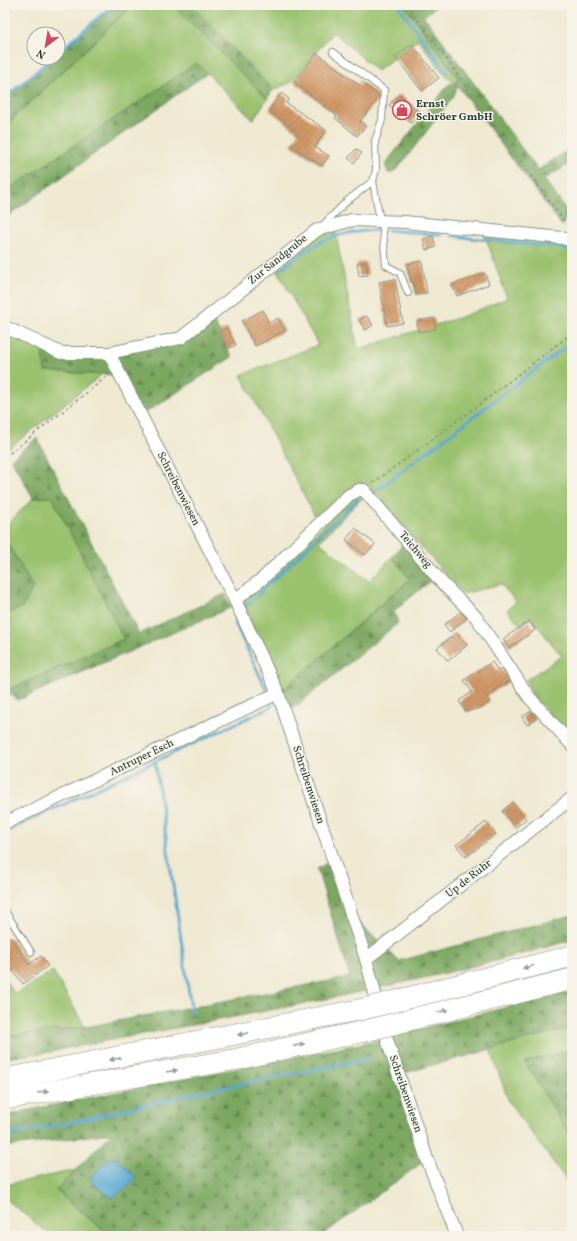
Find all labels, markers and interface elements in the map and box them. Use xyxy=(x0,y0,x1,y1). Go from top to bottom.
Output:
north arrow xyxy=(26,26,66,66)
text: N xyxy=(34,45,49,62)
place label: Ernst Schröer GmbH xyxy=(416,97,493,125)
shop icon: Ernst Schröer GmbH xyxy=(391,99,413,121)
street label: Zur Sandgrube xyxy=(245,232,311,288)
street label: Schreibenwiesen xyxy=(153,449,203,529)
street label: Teichweg xyxy=(395,528,435,572)
street label: Antruper Esch xyxy=(107,736,177,780)
street label: Schreibenwiesen xyxy=(288,744,328,826)
street label: Up de Ruhr xyxy=(443,856,495,902)
one-way arrow xyxy=(521,965,534,971)
one-way arrow xyxy=(437,1008,450,1014)
one-way arrow xyxy=(236,1031,249,1037)
one-way arrow xyxy=(293,1042,305,1048)
street label: Schreibenwiesen xyxy=(385,1053,425,1135)
one-way arrow xyxy=(109,1056,121,1062)
one-way arrow xyxy=(166,1067,178,1073)
one-way arrow xyxy=(37,1089,50,1095)

